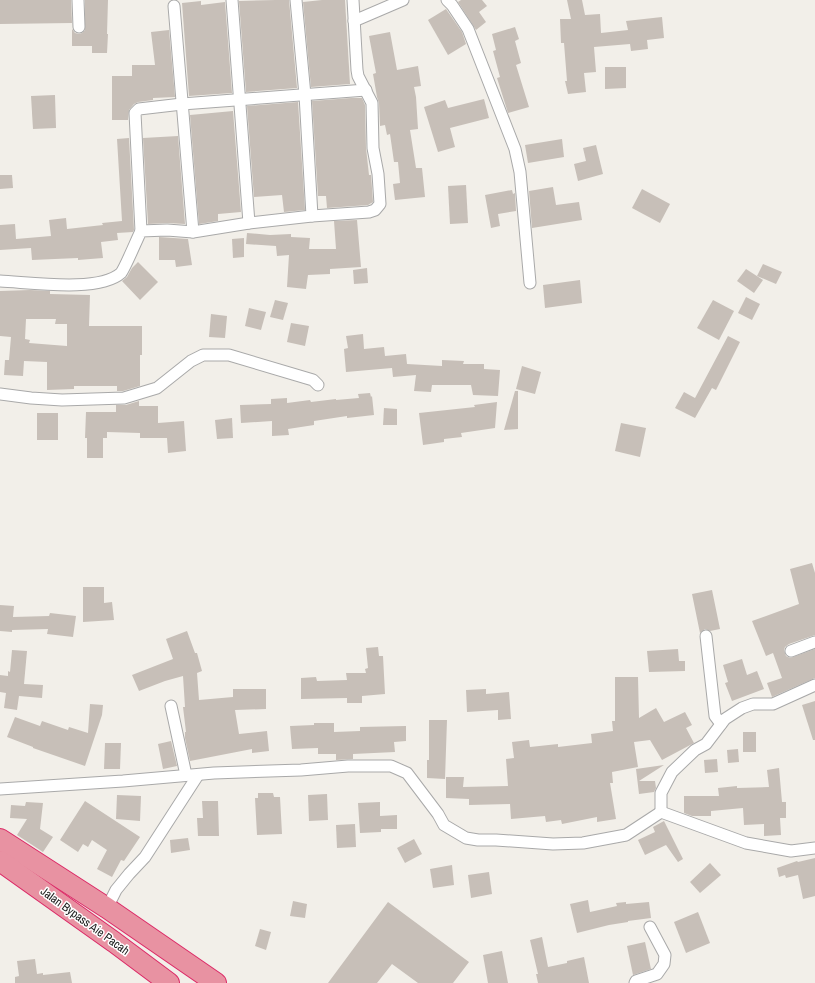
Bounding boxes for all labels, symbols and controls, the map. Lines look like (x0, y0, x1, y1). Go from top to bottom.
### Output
street label: Jalan Bypass Aie Pacah (37, 883, 133, 959)

